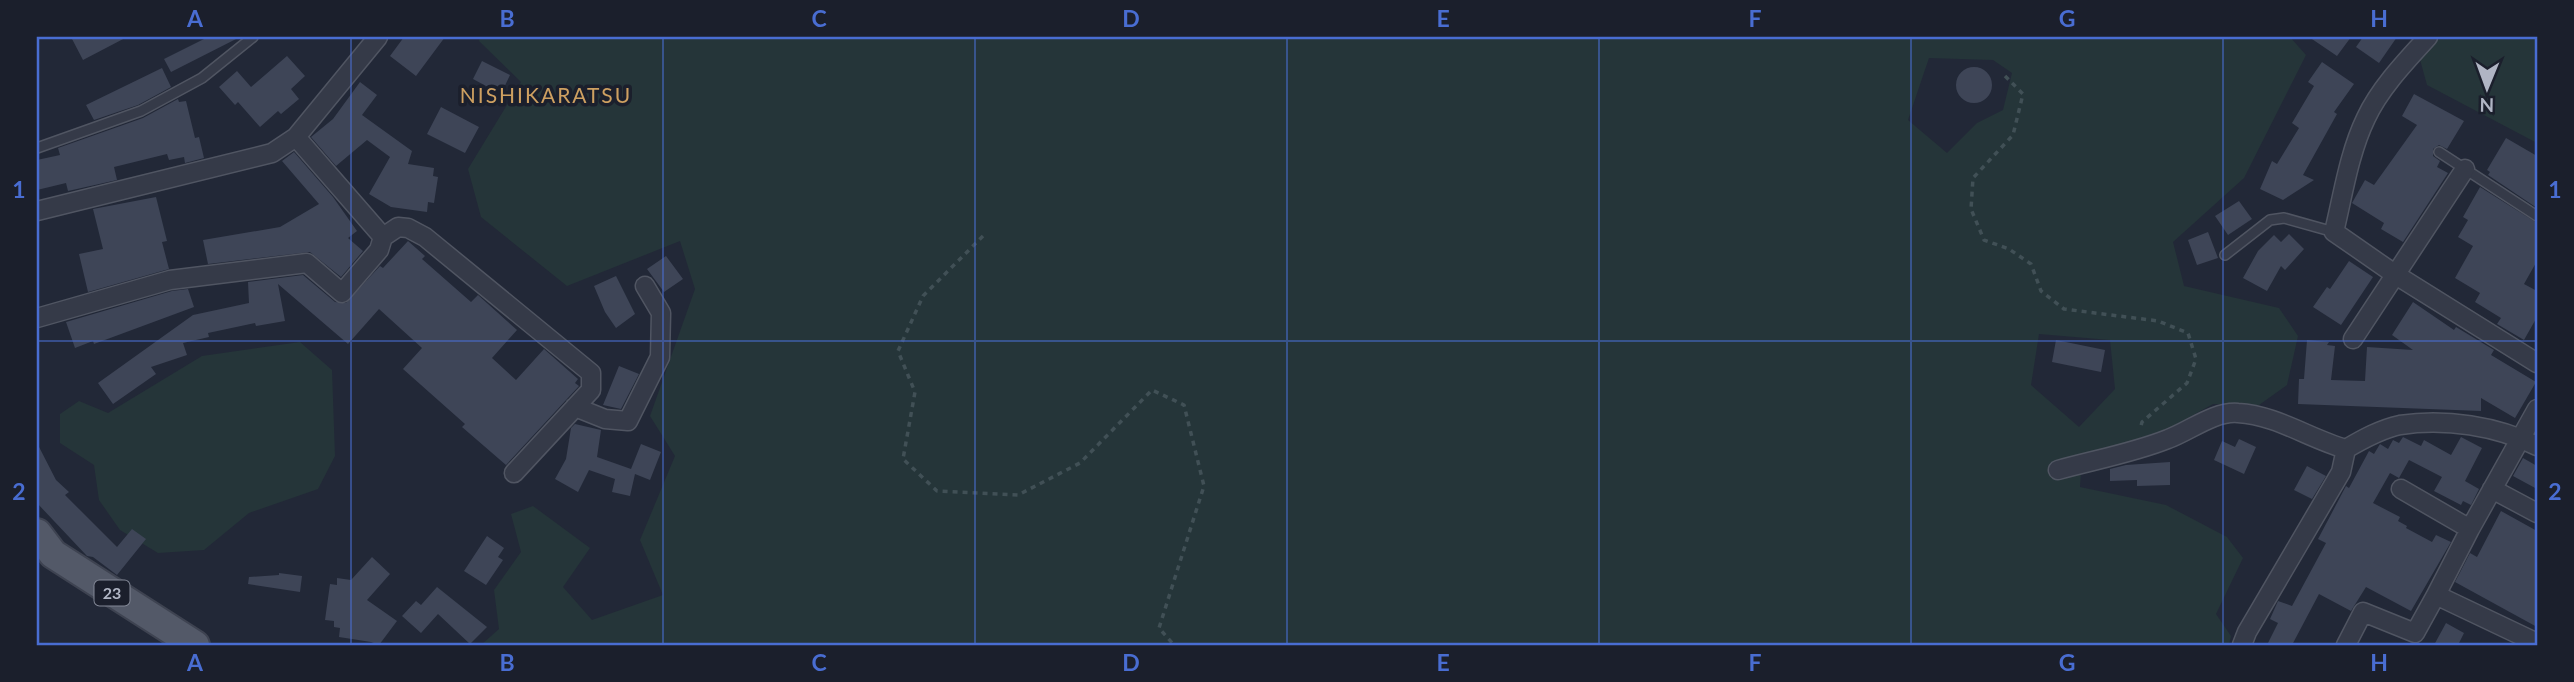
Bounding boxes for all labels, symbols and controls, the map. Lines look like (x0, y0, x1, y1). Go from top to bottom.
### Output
text: A (186, 4, 204, 32)
text: B (499, 4, 515, 32)
text: C (811, 4, 827, 32)
text: D (1122, 4, 1140, 32)
text: E (1436, 4, 1450, 32)
text: F (1748, 4, 1762, 32)
text: G (2059, 4, 2075, 32)
text: H (2370, 4, 2388, 32)
north arrow (2452, 52, 2522, 122)
district label: NISHIKARATSU (460, 82, 632, 107)
text: N (2479, 94, 2494, 117)
text: 1 (12, 175, 26, 203)
text: 1 (2548, 175, 2562, 203)
text: 2 (12, 477, 26, 505)
text: 2 (2548, 477, 2562, 505)
road number: 23 (94, 580, 130, 606)
text: A (186, 648, 204, 676)
text: B (499, 648, 515, 676)
text: C (811, 648, 827, 676)
text: D (1122, 648, 1140, 676)
text: E (1436, 648, 1450, 676)
text: F (1748, 648, 1762, 676)
text: G (2059, 648, 2075, 676)
text: H (2370, 648, 2388, 676)

